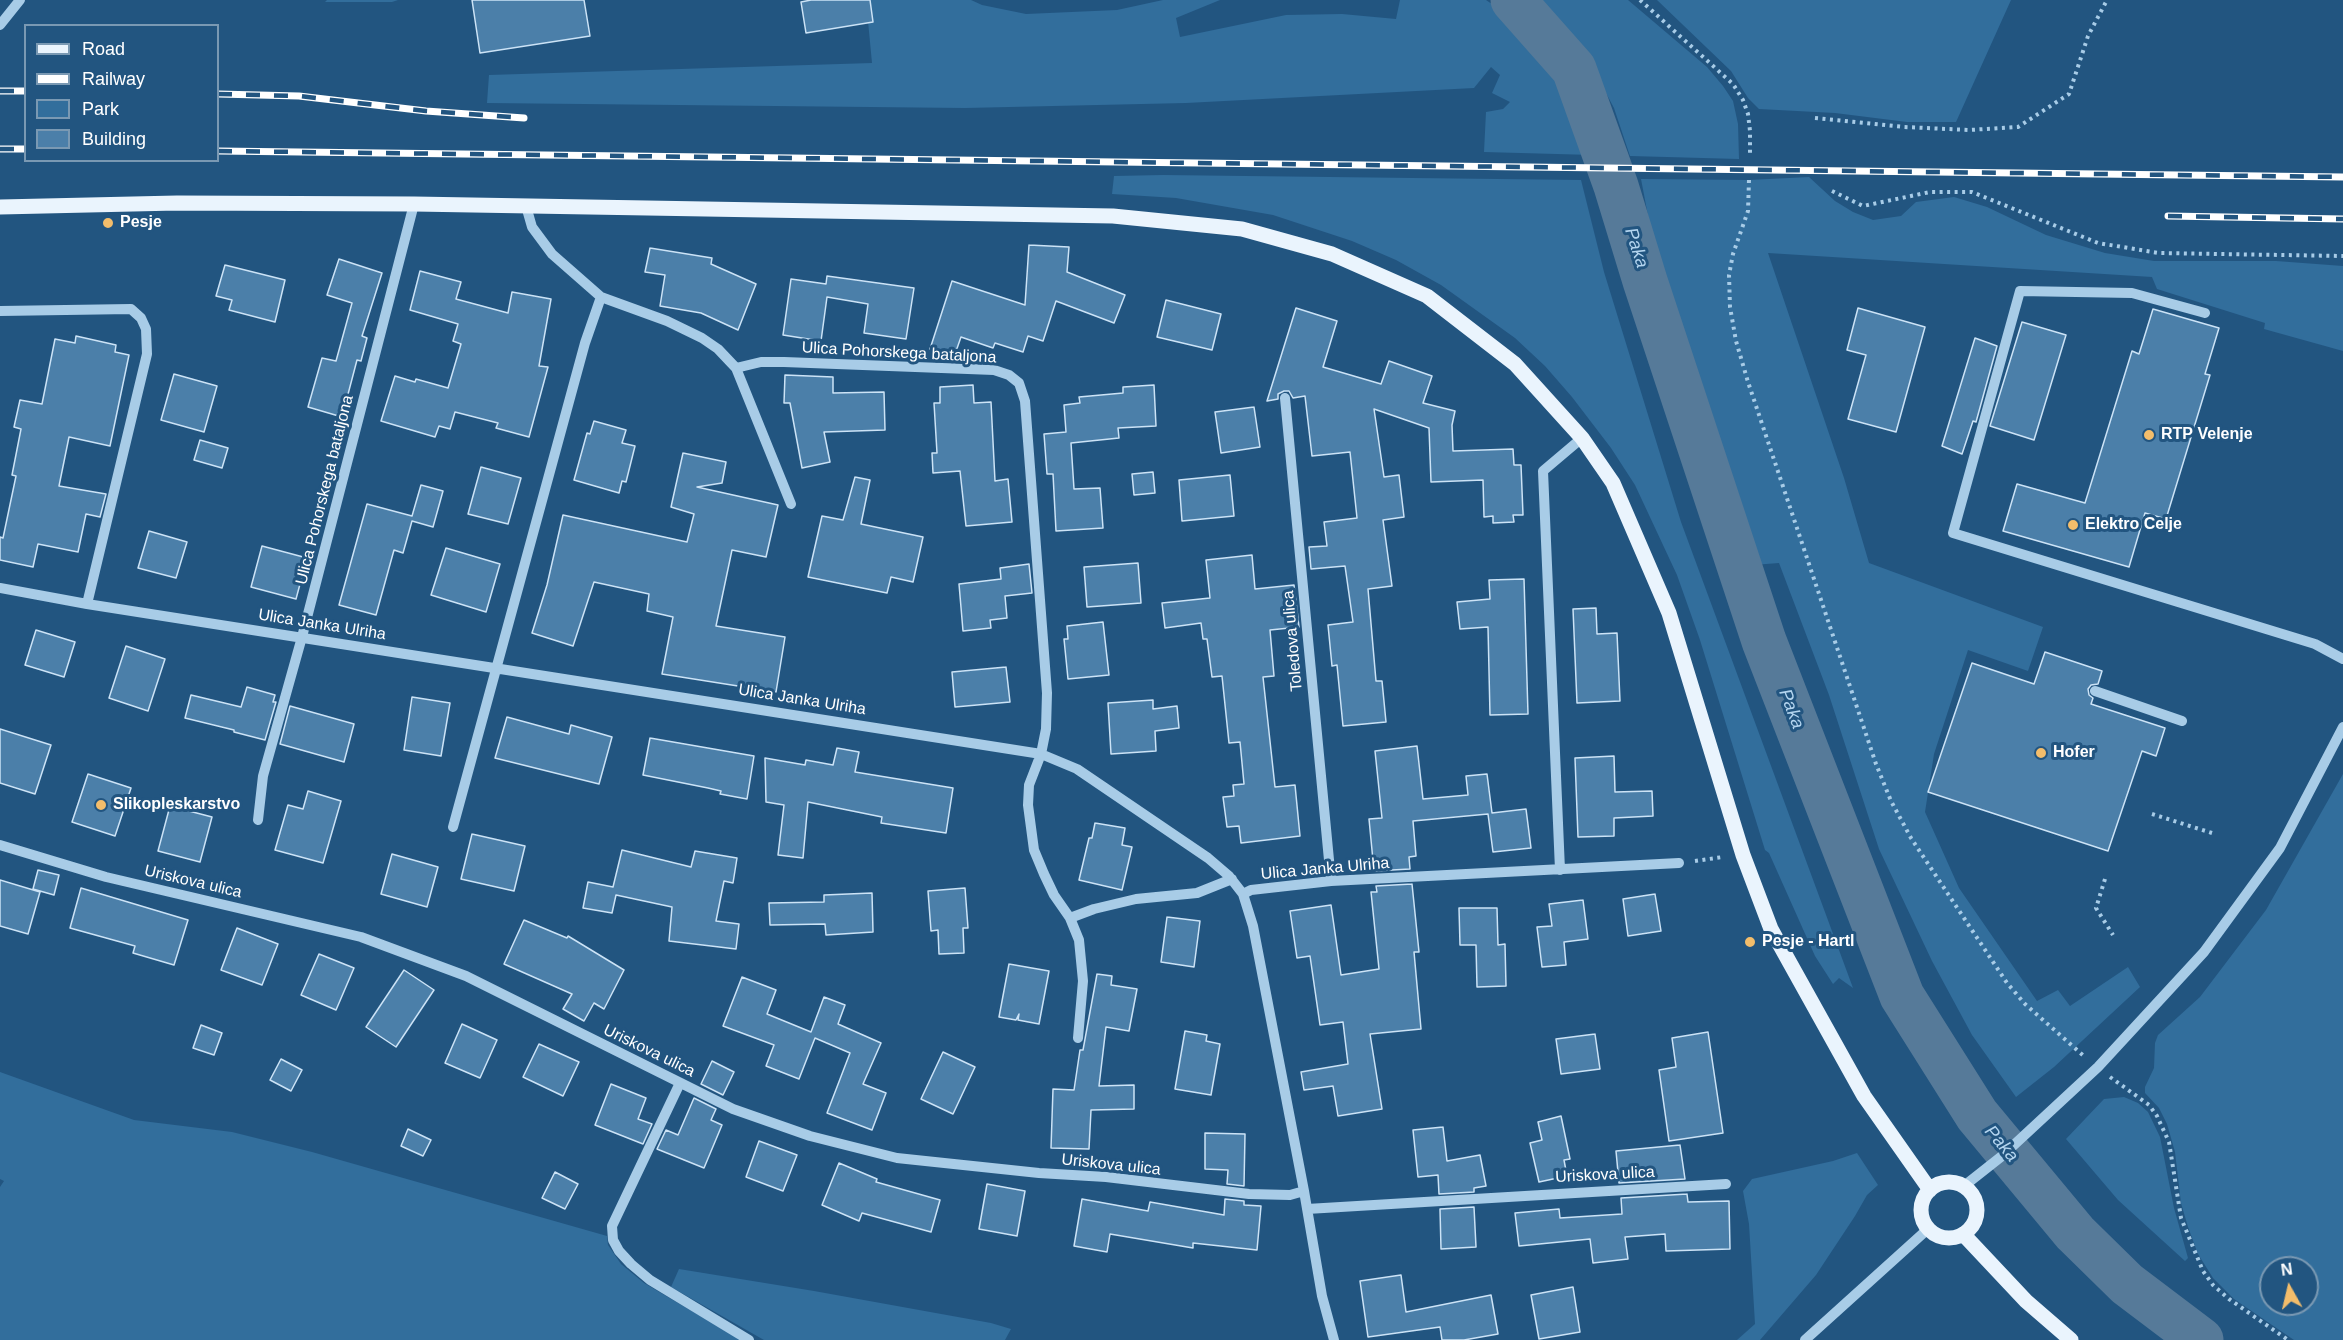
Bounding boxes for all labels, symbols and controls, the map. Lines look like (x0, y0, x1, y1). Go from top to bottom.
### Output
legend (24, 24, 219, 162)
text: Road (82, 39, 125, 59)
text: Railway (82, 69, 145, 89)
text: Park (82, 99, 119, 119)
text: Building (82, 129, 146, 149)
place label: Pesje (120, 213, 162, 233)
marker: Pesje (101, 216, 115, 230)
water label: Paka (1619, 225, 1653, 271)
street label: Ulica Pohorskega bataljona (801, 338, 997, 368)
street label: Ulica Pohorskega bataljona (292, 393, 358, 587)
place label: RTP Velenje (2161, 425, 2253, 445)
marker: RTP Velenje (2142, 428, 2156, 442)
place label: Elektro Celje (2085, 515, 2182, 535)
marker: Elektro Celje (2066, 518, 2080, 532)
street label: Toledova ulica (1279, 590, 1307, 692)
street label: Ulica Janka Ulriha (257, 605, 387, 645)
street label: Ulica Janka Ulriha (737, 680, 867, 720)
water label: Paka (1774, 686, 1808, 732)
place label: Hofer (2053, 743, 2095, 763)
marker: Hofer (2034, 746, 2048, 760)
place label: Slikopleskarstvo (113, 795, 240, 815)
marker: Slikopleskarstvo (94, 798, 108, 812)
street label: Ulica Janka Ulriha (1260, 854, 1390, 884)
street label: Uriskova ulica (142, 861, 244, 903)
place label: Pesje - Hartl (1762, 932, 1854, 952)
marker: Pesje - Hartl (1743, 935, 1757, 949)
street label: Uriskova ulica (600, 1021, 698, 1081)
water label: Paka (1980, 1121, 2022, 1167)
street label: Uriskova ulica (1060, 1150, 1162, 1180)
street label: Uriskova ulica (1555, 1163, 1655, 1187)
north arrow (2259, 1256, 2319, 1316)
text: N (2280, 1260, 2294, 1279)

